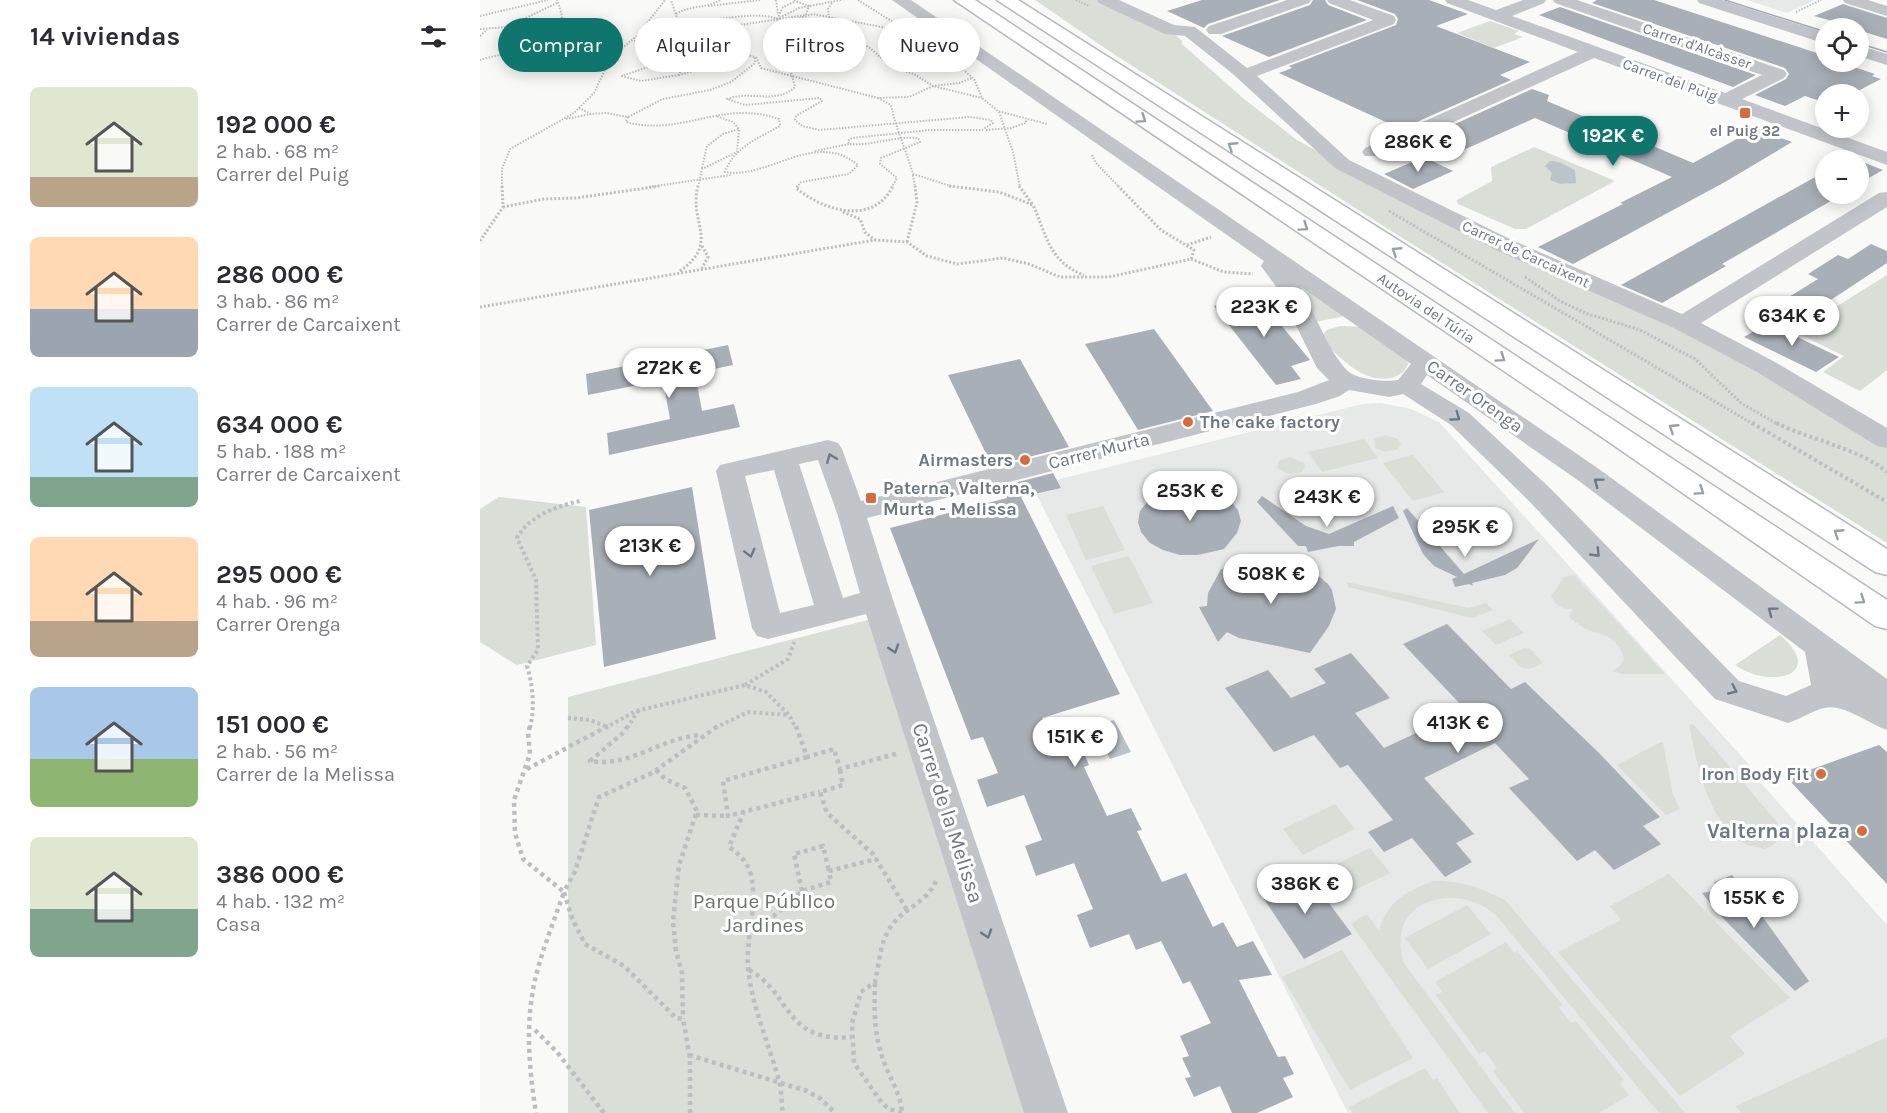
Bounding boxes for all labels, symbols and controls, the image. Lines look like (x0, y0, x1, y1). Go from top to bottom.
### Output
chip: Comprar (498, 18, 623, 72)
chip: Alquilar (635, 18, 751, 72)
chip: Filtros (763, 18, 866, 72)
chip: Nuevo (878, 18, 980, 72)
map controls (1815, 18, 1869, 204)
button: locate (1815, 18, 1869, 72)
street label: Carrer d'Alcàsser (1640, 19, 1754, 73)
icon: filters (417, 20, 450, 53)
text: 14 viviendas (30, 21, 180, 52)
street label: Carrer del Puig (1620, 54, 1720, 106)
button: + (1815, 84, 1869, 138)
marker: el Puig 32 (1738, 106, 1752, 120)
text: 192 000 € (216, 109, 336, 140)
icon: home (78, 111, 150, 183)
one-way arrow (1135, 111, 1146, 122)
pin: 192K € (1564, 116, 1662, 167)
pin: 286K € (1369, 122, 1467, 173)
place label: el Puig 32 (1710, 122, 1780, 140)
text: 192K € (1582, 124, 1644, 147)
text: 286K € (1384, 130, 1452, 153)
text: 2 hab. · 68 m² (216, 140, 339, 163)
one-way arrow (1228, 141, 1238, 153)
button: − (1815, 150, 1869, 204)
text: Carrer del Puig (216, 163, 349, 186)
street label: Carrer de Carcaixent (1459, 217, 1593, 292)
one-way arrow (1298, 219, 1308, 231)
one-way arrow (1392, 247, 1403, 258)
text: 286 000 € (216, 259, 343, 290)
icon: home (78, 261, 150, 333)
street label: Autovia del Túria (1374, 269, 1478, 347)
pin: 223K € (1215, 287, 1313, 338)
text: 3 hab. · 86 m² (216, 290, 339, 313)
text: 223K € (1230, 295, 1298, 318)
pin: 634K € (1743, 296, 1841, 347)
text: 634K € (1758, 304, 1826, 327)
text: Carrer de Carcaixent (216, 313, 401, 336)
pin: 272K € (620, 348, 718, 399)
one-way arrow (1495, 351, 1506, 362)
street label: Carrer Orenga (1423, 355, 1527, 437)
text: 272K € (637, 356, 701, 379)
text: 634 000 € (216, 409, 342, 440)
one-way arrow (1450, 410, 1461, 421)
icon: home (78, 411, 150, 483)
place label: The cake factory (1200, 411, 1340, 433)
marker: The cake factory (1181, 415, 1195, 429)
one-way arrow (1669, 423, 1679, 435)
street label: Carrer Murta (1046, 428, 1152, 474)
text: 5 hab. · 188 m² (216, 440, 346, 463)
place label: Airmasters (918, 449, 1013, 471)
marker: Airmasters (1018, 453, 1032, 467)
one-way arrow (826, 454, 838, 465)
text: Carrer de Carcaixent (216, 463, 401, 486)
pin: 253K € (1141, 471, 1239, 522)
place label: Paterna, Valterna, Murta - Melissa (883, 477, 1035, 520)
pin: 243K € (1278, 477, 1376, 528)
one-way arrow (1594, 478, 1605, 489)
text: 253K € (1157, 479, 1224, 502)
one-way arrow (1693, 484, 1704, 495)
text: 243K € (1293, 485, 1361, 508)
marker: Paterna, Valterna, Murta - Melissa (864, 491, 878, 505)
pin: 295K € (1416, 507, 1514, 558)
text: 295K € (1432, 515, 1498, 538)
pin: 213K € (601, 526, 699, 577)
one-way arrow (1834, 528, 1844, 540)
text: 213K € (619, 534, 681, 557)
one-way arrow (1589, 547, 1600, 557)
one-way arrow (742, 548, 755, 558)
pin: 508K € (1222, 554, 1320, 605)
text: 295 000 € (216, 559, 342, 590)
icon: home (78, 561, 150, 633)
text: 508K € (1237, 562, 1305, 585)
text: 4 hab. · 96 m² (216, 590, 338, 613)
one-way arrow (1855, 593, 1866, 604)
one-way arrow (1767, 607, 1778, 618)
text: Carrer Orenga (216, 613, 341, 636)
one-way arrow (886, 643, 899, 654)
one-way arrow (1727, 683, 1738, 695)
pin: 413K € (1409, 703, 1507, 754)
text: 151 000 € (216, 709, 329, 740)
icon: home (78, 711, 150, 783)
text: 413K € (1427, 711, 1489, 734)
pin: 151K € (1026, 717, 1124, 768)
street label: Carrer de la Melissa (908, 720, 988, 906)
text: 151K € (1047, 725, 1103, 748)
text: 2 hab. · 56 m² (216, 740, 338, 763)
text: Carrer de la Melissa (216, 763, 395, 786)
place label: Iron Body Fit (1701, 763, 1809, 785)
marker: Iron Body Fit (1814, 767, 1828, 781)
place label: Valterna plaza (1707, 819, 1850, 843)
marker: Valterna plaza (1855, 824, 1869, 838)
text: 386 000 € (216, 859, 344, 890)
icon: home (78, 861, 150, 933)
pin: 386K € (1256, 864, 1354, 915)
text: 386K € (1271, 872, 1339, 895)
pin: 155K € (1705, 878, 1803, 929)
text: 155K € (1723, 886, 1785, 909)
park label: Parque PúblIco Jardines (693, 889, 835, 937)
text: 4 hab. · 132 m² (216, 890, 345, 913)
text: Casa (216, 913, 261, 936)
one-way arrow (980, 928, 993, 939)

